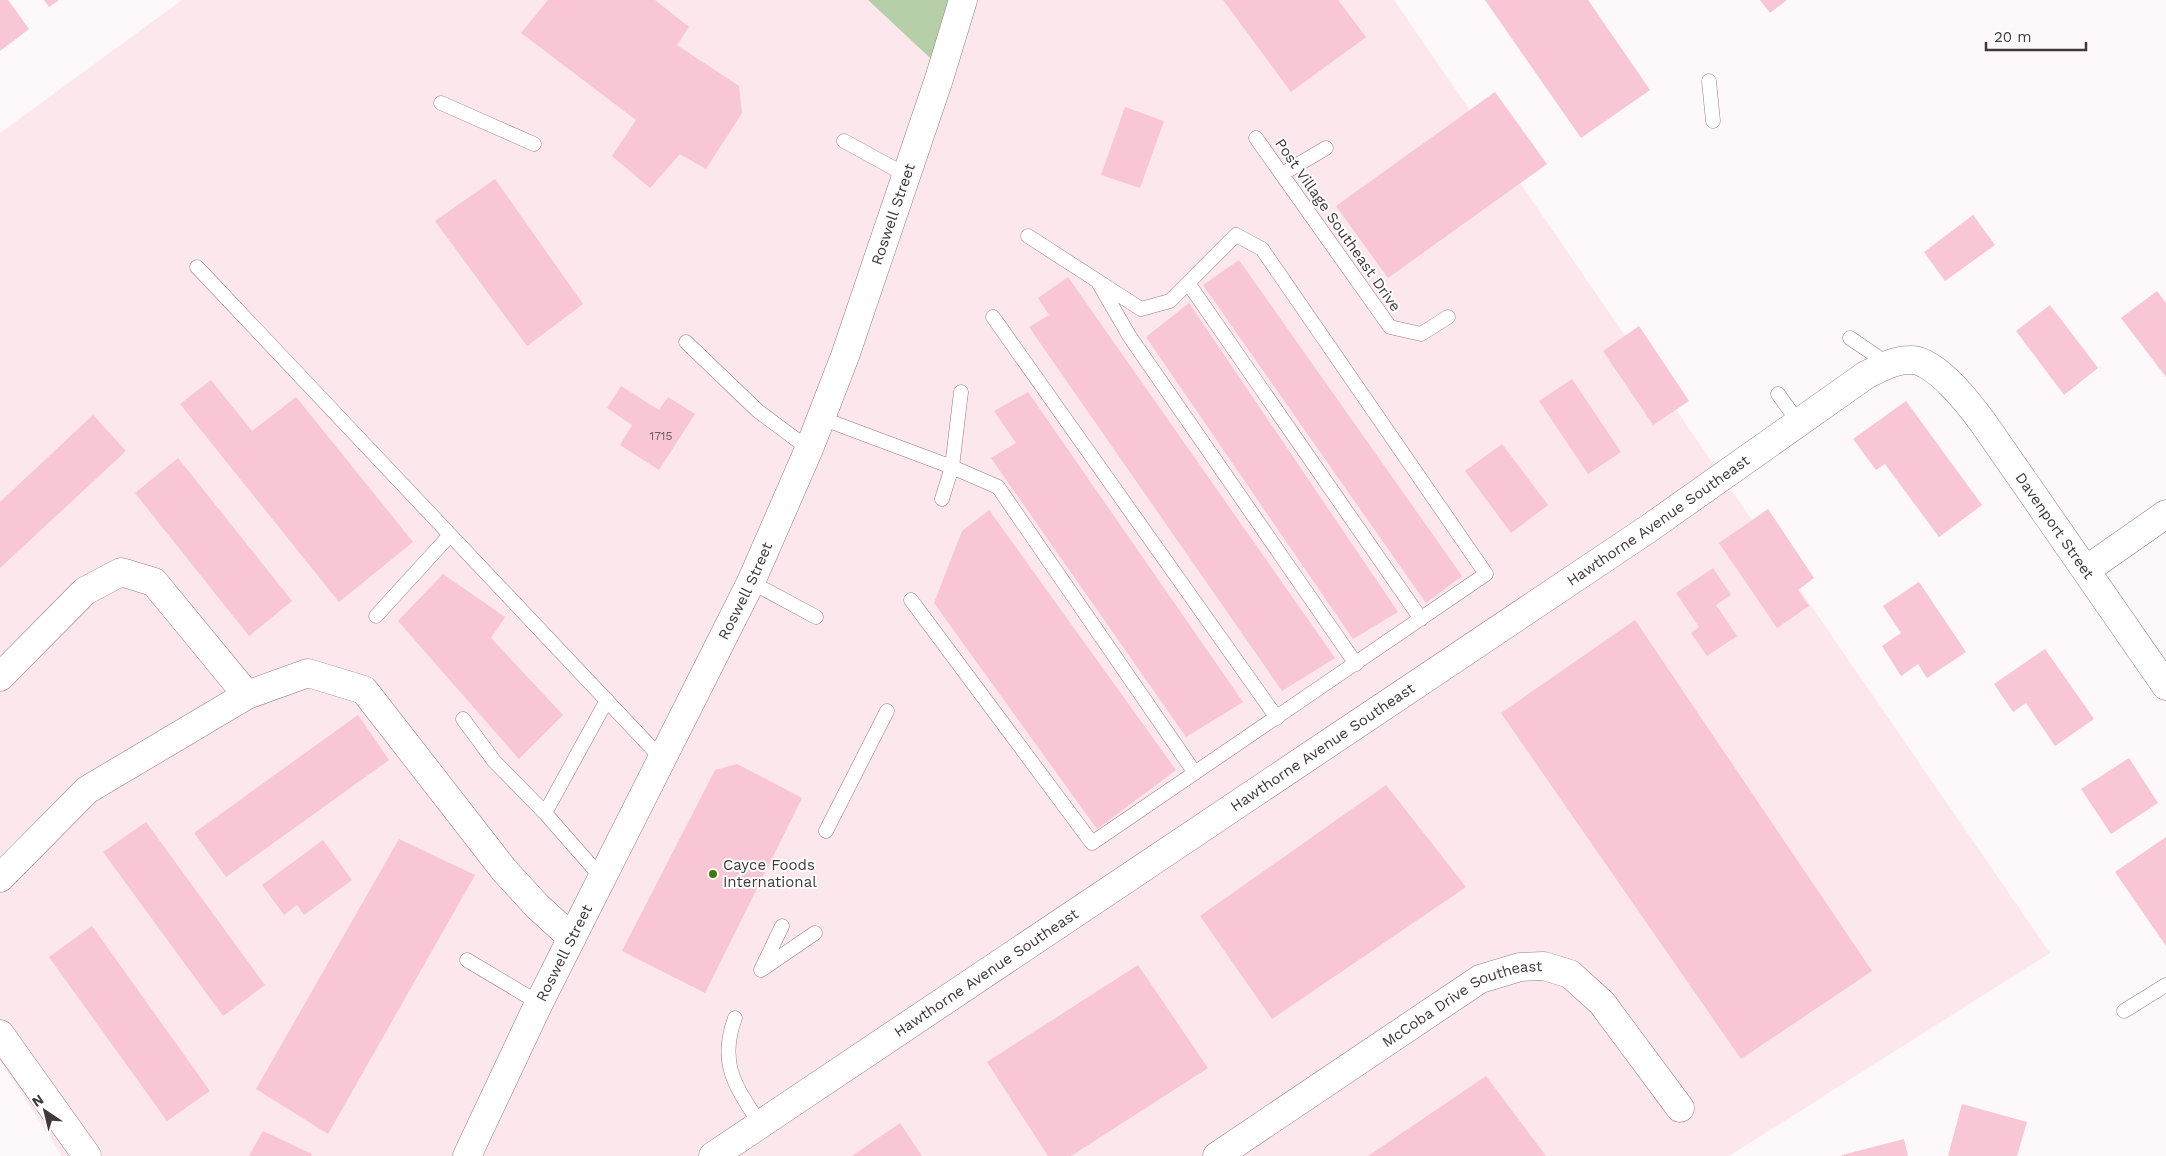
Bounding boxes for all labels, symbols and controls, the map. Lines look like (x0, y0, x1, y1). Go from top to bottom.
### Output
scale bar (1986, 20, 2086, 52)
text: 20 m (1994, 28, 2032, 46)
street label: Post Village Southeast Drive (1271, 135, 1405, 315)
street label: Roswell Street (868, 160, 919, 267)
house number: 1715 (649, 429, 673, 443)
street label: Hawthorne Avenue Southeast (1563, 451, 1754, 590)
street label: Davenport Street (2011, 469, 2098, 583)
street label: Roswell Street (714, 539, 777, 643)
street label: Hawthorne Avenue Southeast (1227, 679, 1419, 815)
place label: Cayce Foods International (723, 856, 817, 891)
marker: Cayce Foods International (707, 868, 719, 880)
street label: Roswell Street (532, 901, 596, 1005)
street label: Hawthorne Avenue Southeast (891, 904, 1082, 1041)
street label: McCoba Drive Southeast (1379, 957, 1543, 1051)
north arrow (20, 1086, 70, 1136)
text: N (29, 1091, 46, 1110)

